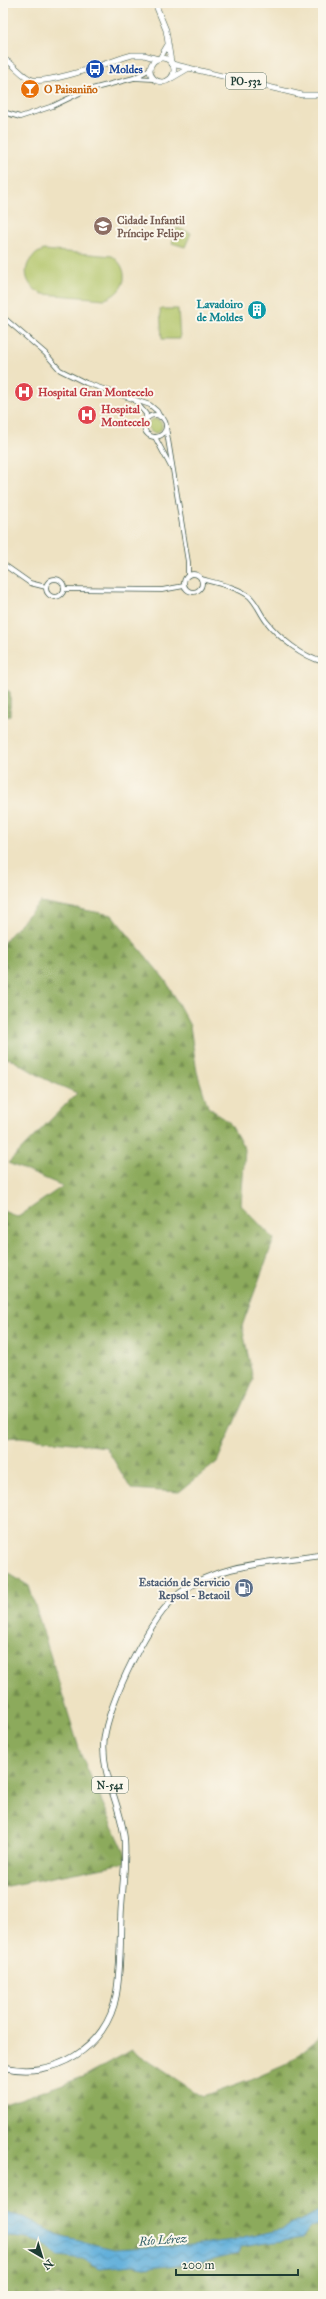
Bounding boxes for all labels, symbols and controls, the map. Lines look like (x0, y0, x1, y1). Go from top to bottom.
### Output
bus stop icon: Moldes (84, 58, 106, 80)
place label: Moldes (109, 63, 143, 76)
road number: PO-532 (226, 73, 266, 89)
bar icon: O Paisaniño (19, 78, 41, 100)
place label: O Paisaniño (44, 83, 98, 96)
place label: Cidade Infantil Príncipe Felipe (117, 214, 186, 241)
school or university icon: Cidade Infantil Príncipe Felipe (92, 215, 114, 237)
place label: Lavadoiro de Moldes (197, 298, 243, 324)
building icon: Lavadoiro de Moldes (246, 299, 268, 321)
hospital icon: Hospital Gran Montecelo (13, 381, 35, 403)
place label: Hospital Gran Montecelo (38, 386, 154, 400)
place label: Hospital Montecelo (101, 403, 150, 429)
hospital icon: Hospital Montecelo (76, 404, 98, 426)
place label: Estación de Servicio Repsol - Betaoil (139, 1576, 231, 1603)
fuel station icon: Estación de Servicio Repsol - Betaoil (233, 1577, 255, 1599)
road number: N-541 (92, 1777, 128, 1793)
water label: Río Lérez (137, 2231, 188, 2249)
north arrow (22, 2237, 62, 2277)
scale bar (176, 2251, 298, 2277)
text: N (40, 2256, 56, 2273)
text: 200 m (182, 2258, 215, 2272)

